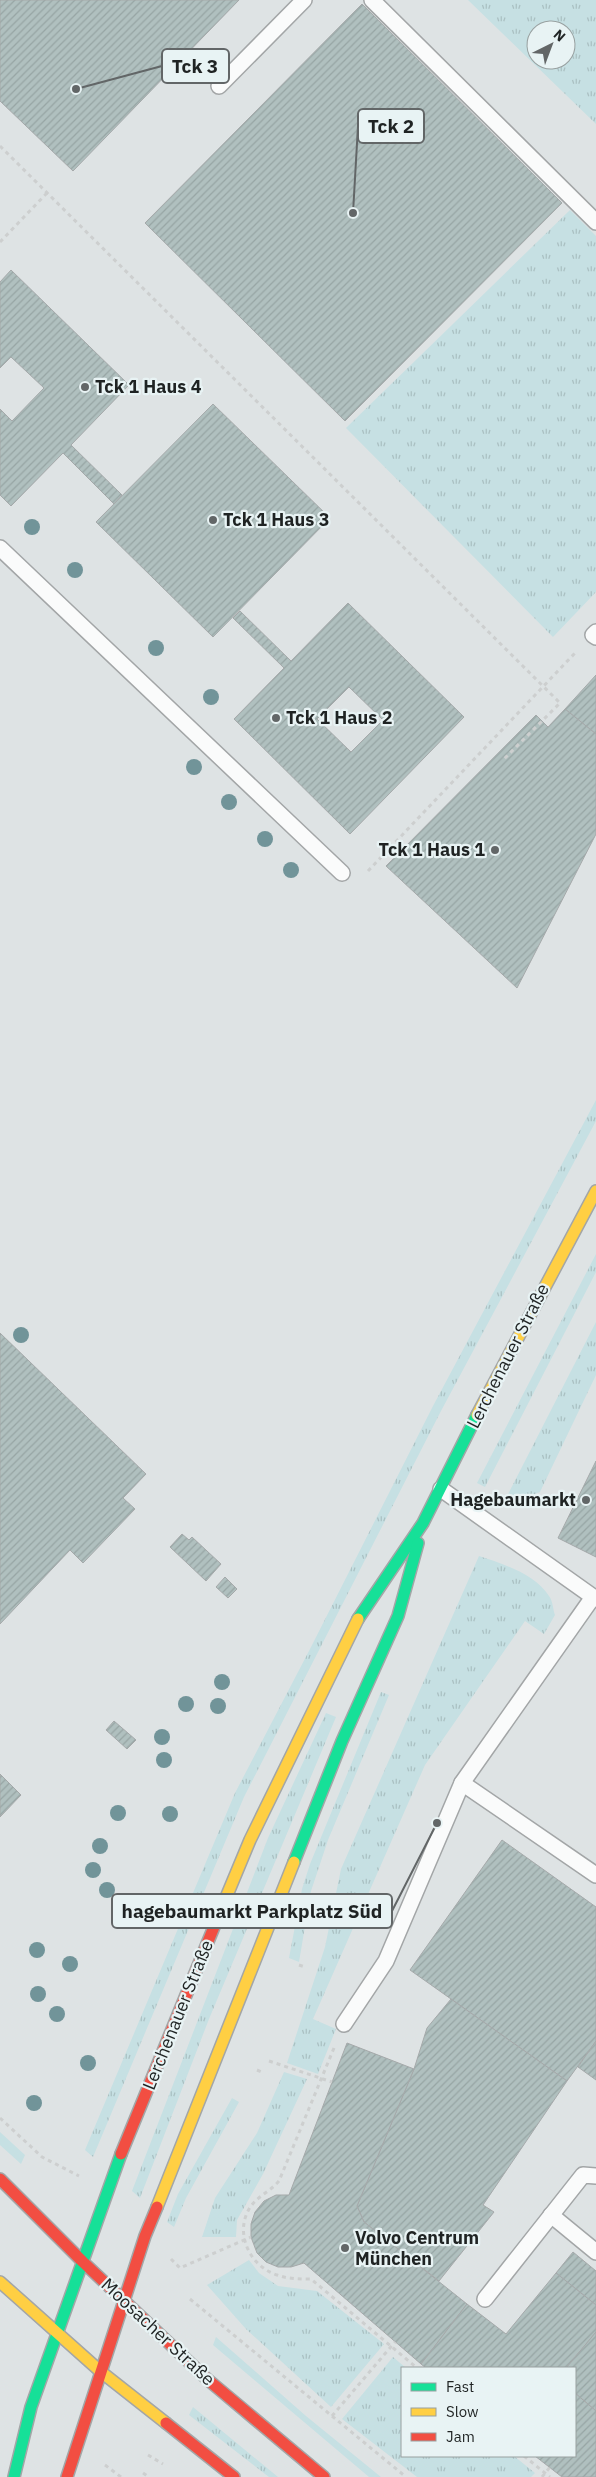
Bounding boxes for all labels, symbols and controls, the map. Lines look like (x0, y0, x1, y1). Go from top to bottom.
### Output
north arrow (526, 20, 576, 70)
text: N (550, 25, 569, 45)
callout: Tck 3 (162, 49, 229, 83)
text: Tck 3 (172, 54, 218, 78)
callout: Tck 2 (358, 109, 424, 143)
text: Tck 2 (368, 114, 414, 138)
place label: Tck 1 Haus 4 (95, 375, 202, 398)
marker: Tck 1 Haus 4 (79, 381, 91, 393)
place label: Tck 1 Haus 3 (223, 508, 329, 531)
marker: Tck 1 Haus 3 (207, 514, 219, 526)
place label: Tck 1 Haus 2 (286, 706, 392, 729)
marker: Tck 1 Haus 2 (270, 712, 282, 724)
place label: Tck 1 Haus 1 (379, 838, 485, 861)
marker: Tck 1 Haus 1 (489, 844, 501, 856)
street label: Lerchenauer Straße (461, 1279, 554, 1432)
place label: Hagebaumarkt (450, 1488, 576, 1511)
marker: Hagebaumarkt (580, 1494, 592, 1506)
callout: hagebaumarkt Parkplatz Süd (112, 1894, 392, 1928)
text: hagebaumarkt Parkplatz Süd (122, 1899, 382, 1923)
street label: Lerchenauer Straße (137, 1936, 218, 2093)
place label: Volvo Centrum München (355, 2226, 479, 2270)
marker: Volvo Centrum München (339, 2242, 351, 2254)
street label: Moosacher Straße (97, 2273, 220, 2390)
legend (401, 2367, 576, 2457)
text: Fast (446, 2377, 474, 2396)
text: Slow (446, 2402, 479, 2421)
text: Jam (446, 2427, 475, 2446)

